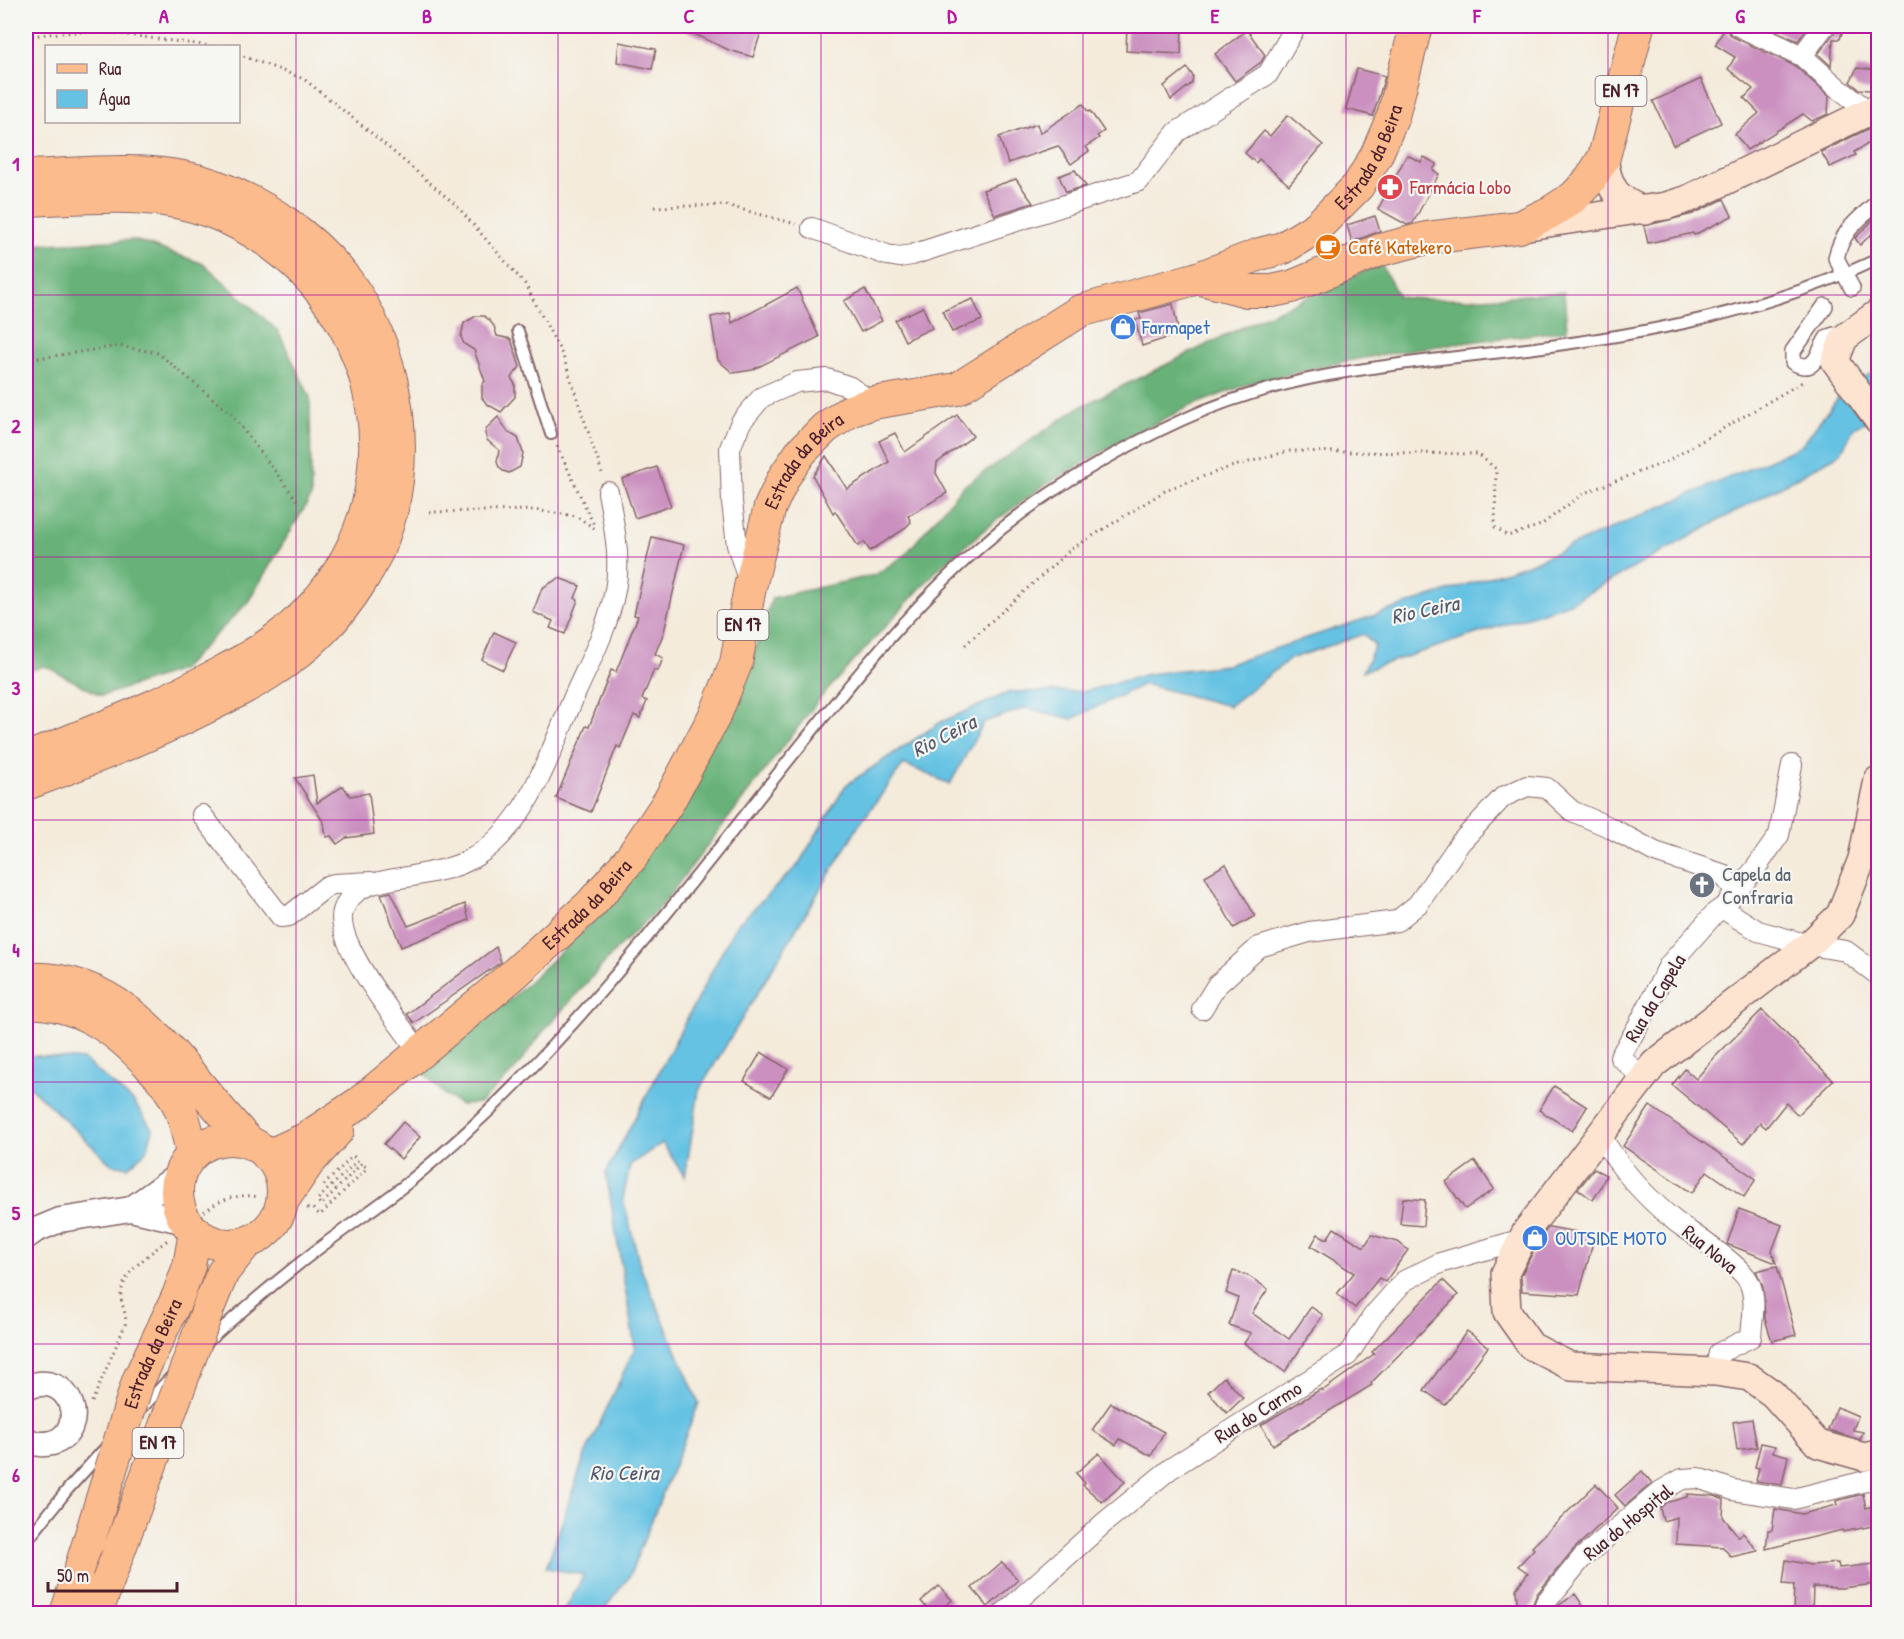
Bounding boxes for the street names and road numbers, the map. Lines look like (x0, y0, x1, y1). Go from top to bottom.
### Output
road number: EN 17 (1596, 76, 1646, 106)
street label: Estrada da Beira (1328, 102, 1408, 215)
street label: Estrada da Beira (757, 405, 848, 513)
road number: EN 17 (718, 610, 768, 640)
street label: Estrada da Beira (536, 853, 637, 955)
street label: Rua da Capela (1618, 949, 1692, 1047)
street label: Rua Nova (1677, 1218, 1744, 1279)
street label: Estrada da Beira (116, 1294, 188, 1412)
street label: Rua do Carmo (1209, 1374, 1307, 1449)
road number: EN 17 (132, 1428, 184, 1458)
street label: Rua do Hospital (1577, 1477, 1679, 1566)

